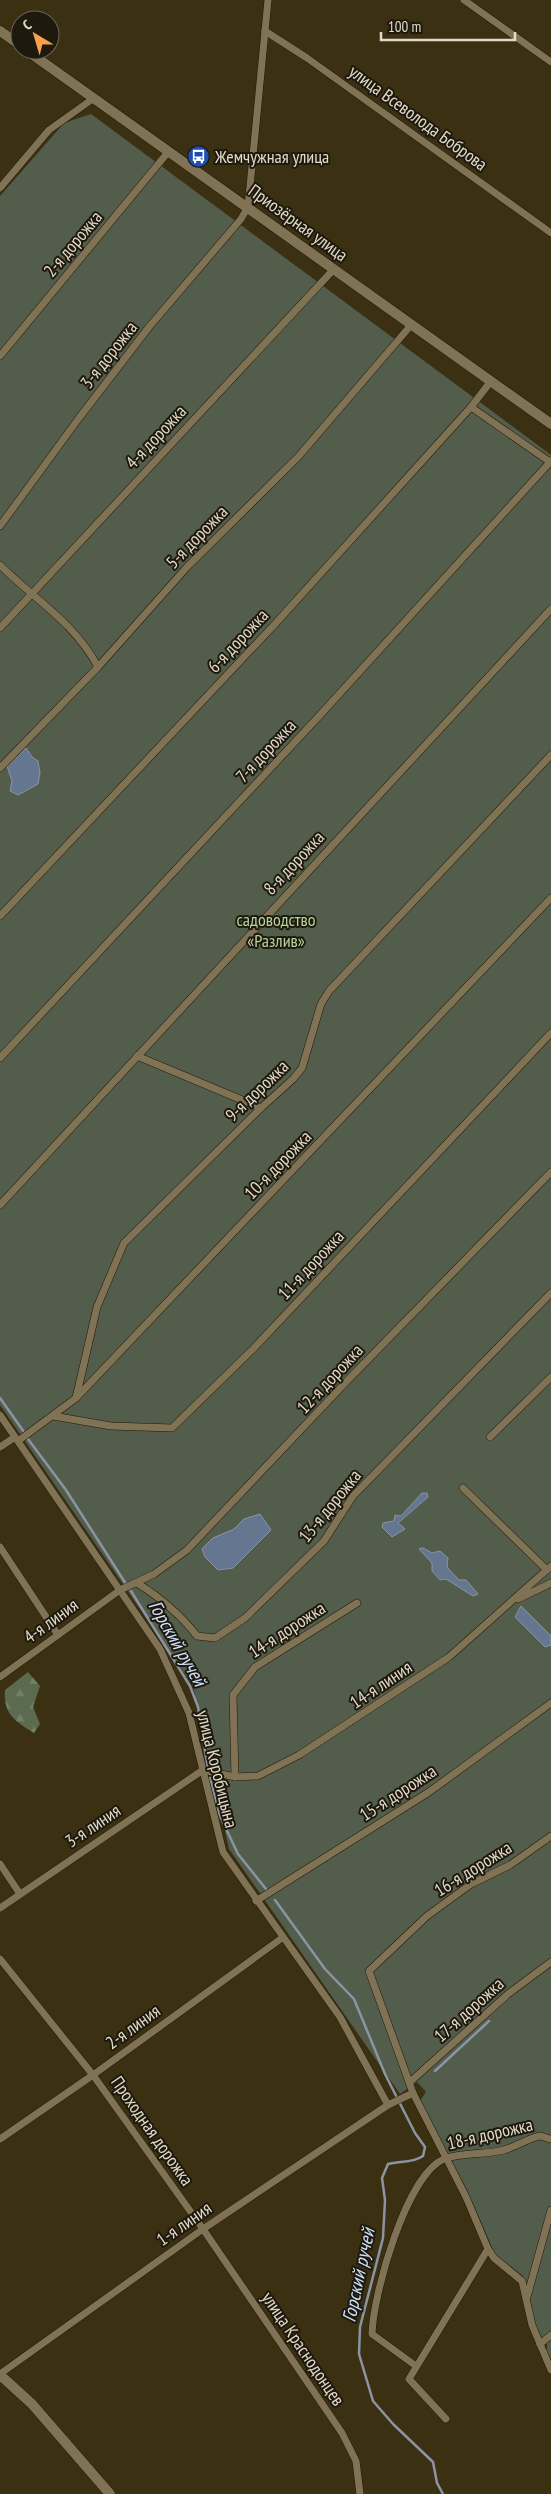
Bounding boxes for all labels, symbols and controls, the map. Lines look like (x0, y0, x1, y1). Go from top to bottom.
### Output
north arrow (10, 10, 60, 60)
scale bar (381, 10, 515, 42)
text: С (19, 15, 36, 34)
text: 100 m (388, 17, 421, 36)
street label: улица Всеволода Боброва (345, 60, 492, 176)
bus stop icon: Жемчужная улица (187, 145, 211, 169)
place label: Жемчужная улица (214, 145, 329, 168)
street label: Приозёрная улица (244, 179, 352, 266)
street label: 2-я дорожка (38, 206, 107, 281)
street label: 3-я дорожка (75, 316, 142, 393)
street label: 4-я дорожка (120, 400, 191, 473)
street label: 5-я дорожка (161, 500, 232, 573)
street label: 6-я дорожка (202, 604, 273, 677)
street label: 7-я дорожка (231, 714, 301, 787)
street label: 8-я дорожка (258, 826, 329, 899)
park label: садоводство «Разлив» (236, 908, 316, 952)
street label: 9-я дорожка (220, 1055, 293, 1126)
street label: 10-я дорожка (239, 1125, 316, 1204)
street label: 11-я дорожка (272, 1225, 349, 1304)
street label: 12-я дорожка (291, 1339, 368, 1418)
street label: 13-я дорожка (293, 1465, 366, 1547)
street label: 4-я линия (19, 1593, 83, 1648)
water label: Горский ручей (144, 1596, 213, 1692)
street label: 14-я дорожка (244, 1596, 330, 1663)
street label: 14-я линия (345, 1655, 416, 1714)
street label: улица Коробицына (192, 1708, 243, 1830)
street label: 15-я дорожка (355, 1759, 441, 1826)
street label: 3-я линия (61, 1799, 125, 1852)
street label: 16-я дорожка (430, 1836, 516, 1901)
street label: 17-я дорожка (429, 1972, 508, 2047)
street label: 2-я линия (101, 1999, 165, 2054)
street label: Проходная дорожка (106, 2072, 199, 2190)
street label: 18-я дорожка (445, 2112, 535, 2155)
street label: 1-я линия (152, 2196, 216, 2251)
water label: Горский ручей (336, 2224, 380, 2324)
street label: улица Краснодонцев (257, 2287, 350, 2410)

